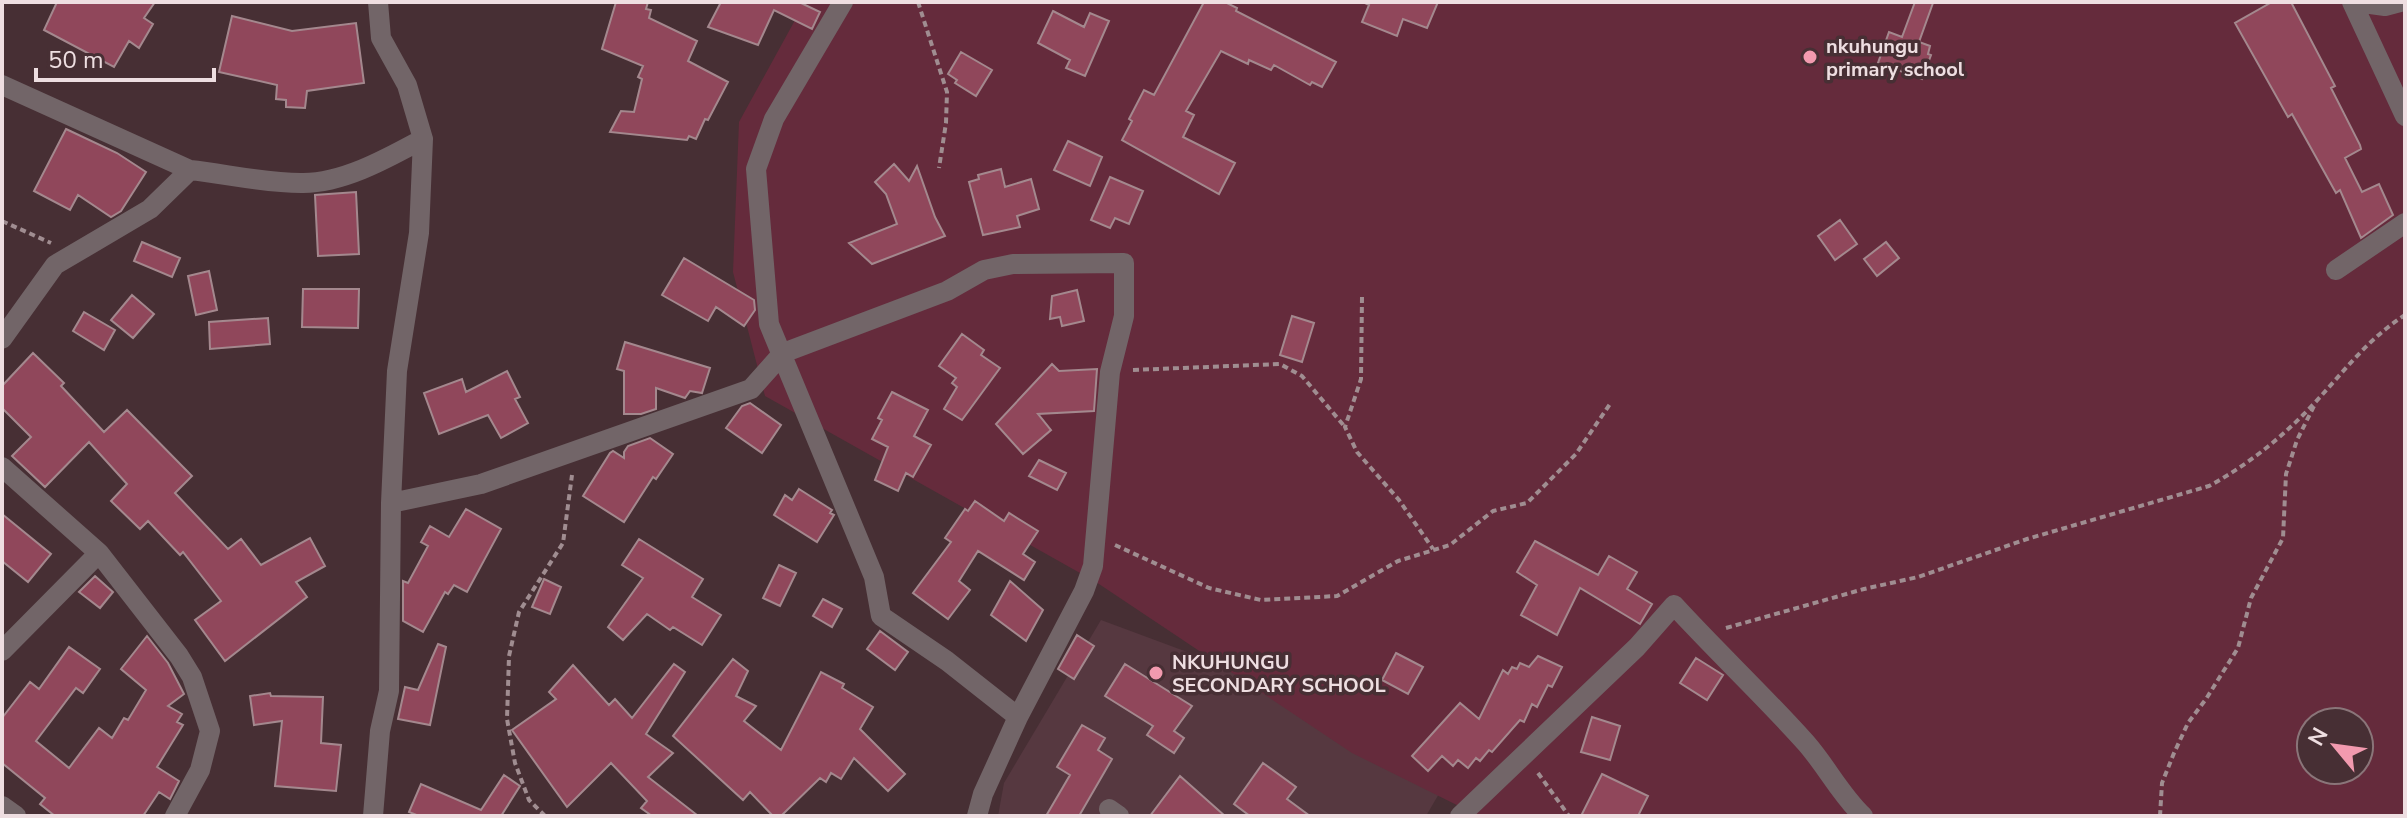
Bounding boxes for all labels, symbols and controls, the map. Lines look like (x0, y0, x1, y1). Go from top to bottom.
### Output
scale bar (36, 32, 214, 82)
place label: nkuhungu primary school (1826, 33, 1965, 83)
text: 50 m (48, 44, 104, 76)
marker: nkuhungu primary school (1801, 48, 1819, 66)
place label: NKUHUNGU SECONDARY SCHOOL (1172, 649, 1386, 699)
marker: NKUHUNGU SECONDARY SCHOOL (1147, 664, 1165, 682)
north arrow (2295, 706, 2375, 786)
text: N (2301, 722, 2335, 751)

